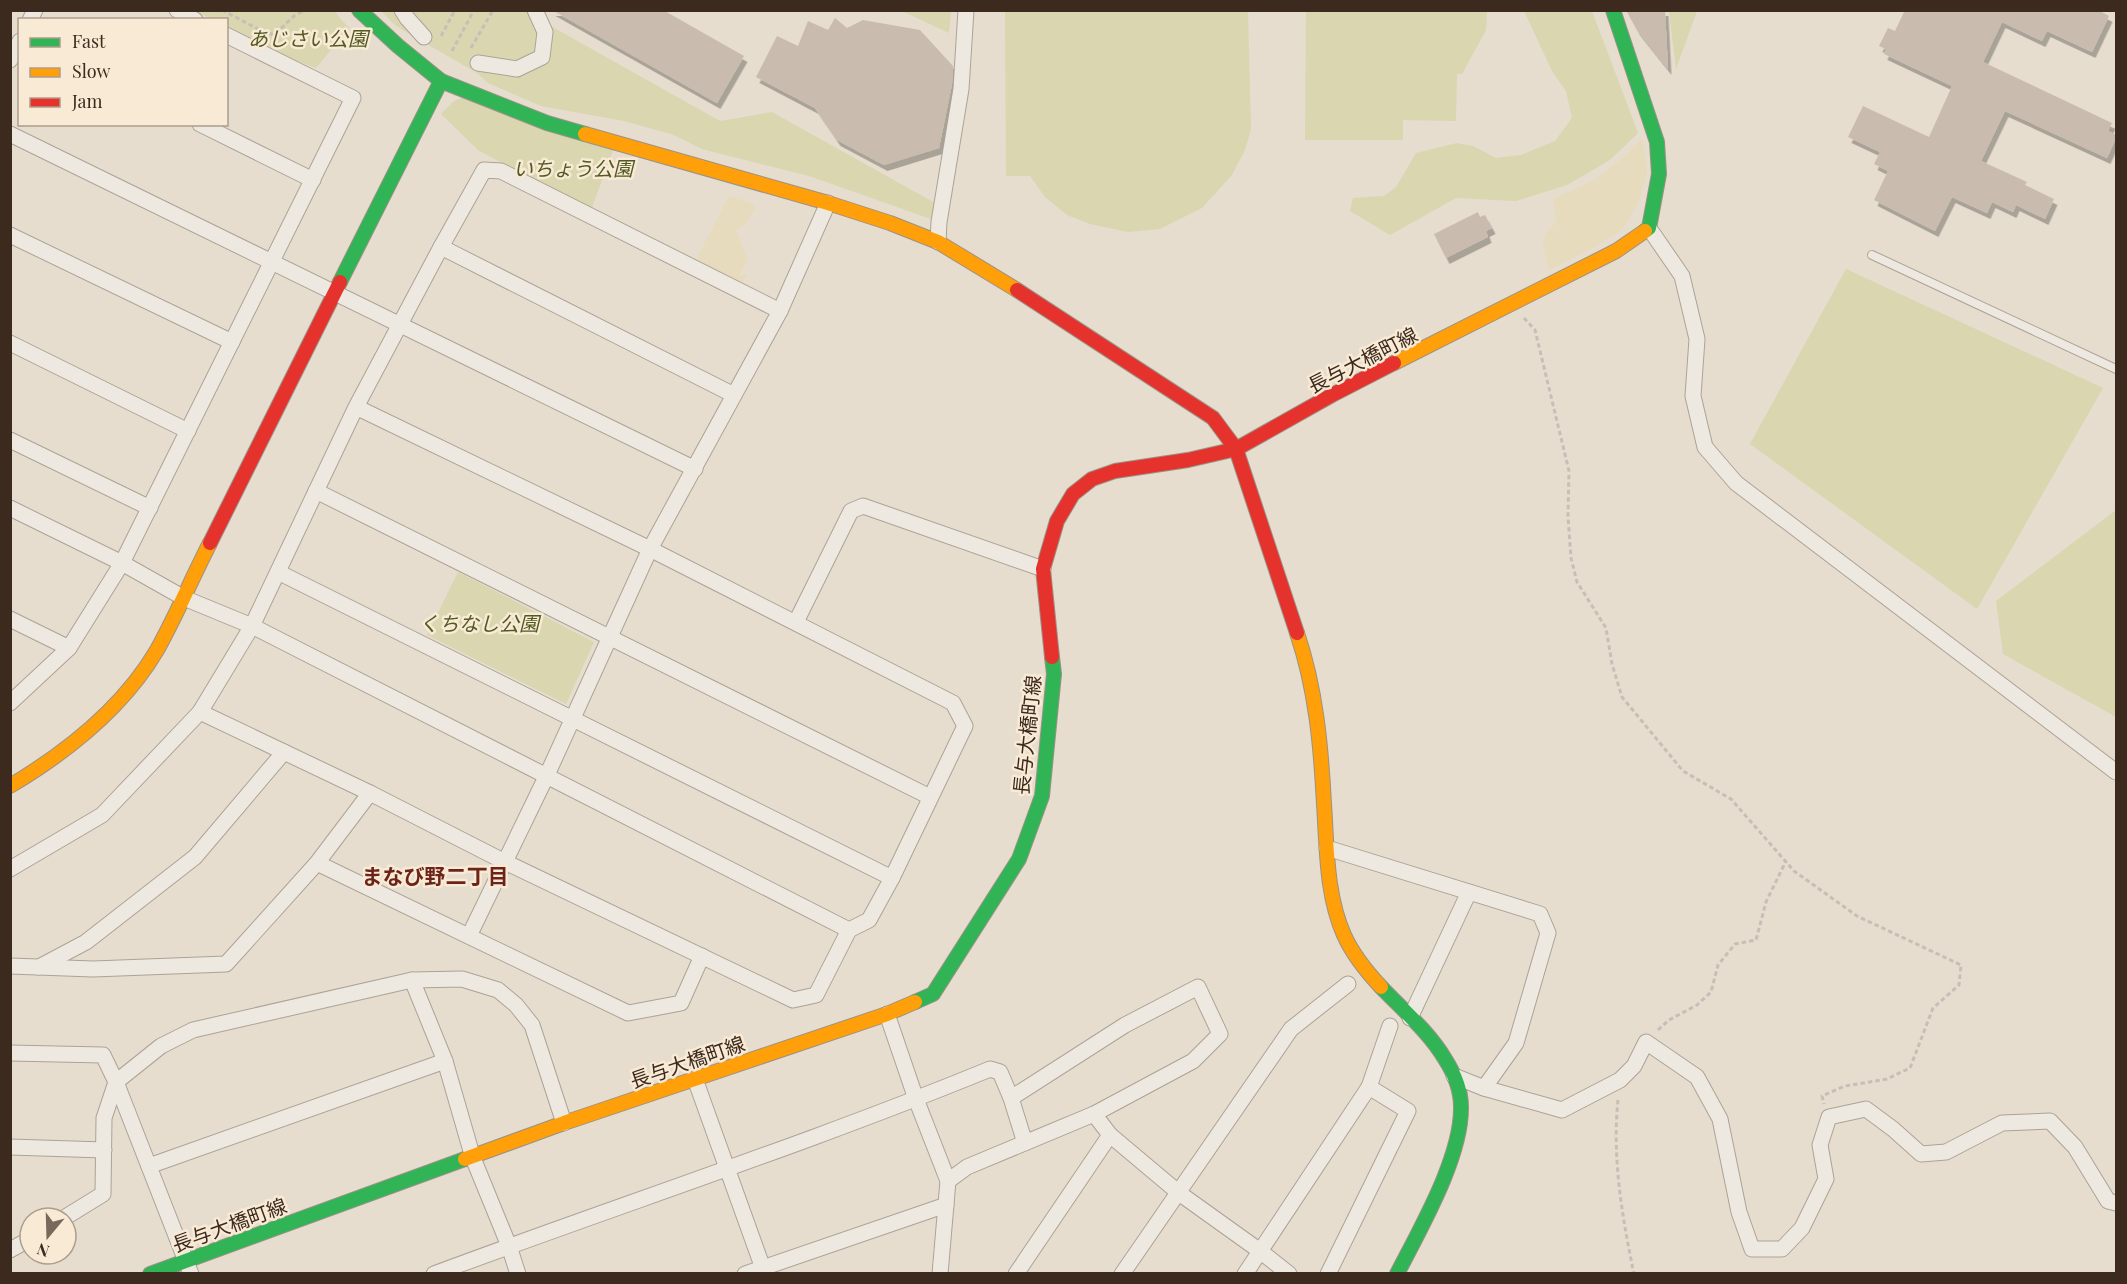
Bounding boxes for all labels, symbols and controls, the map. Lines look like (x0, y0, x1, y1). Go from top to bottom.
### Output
legend (18, 18, 228, 126)
park label: あじさい公園 (248, 24, 371, 51)
text: Fast (72, 29, 106, 53)
text: Slow (72, 59, 110, 83)
text: Jam (71, 89, 102, 113)
park label: いちょう公園 (513, 154, 636, 181)
street label: 長与大橋町線 (1302, 320, 1422, 398)
park label: くちなし公園 (419, 609, 542, 636)
street label: 長与大橋町線 (1006, 674, 1046, 796)
district label: まなび野二丁目 (362, 861, 509, 889)
street label: 長与大橋町線 (626, 1029, 748, 1093)
street label: 長与大橋町線 (168, 1191, 290, 1257)
north arrow (18, 1206, 78, 1266)
text: N (34, 1239, 52, 1262)

